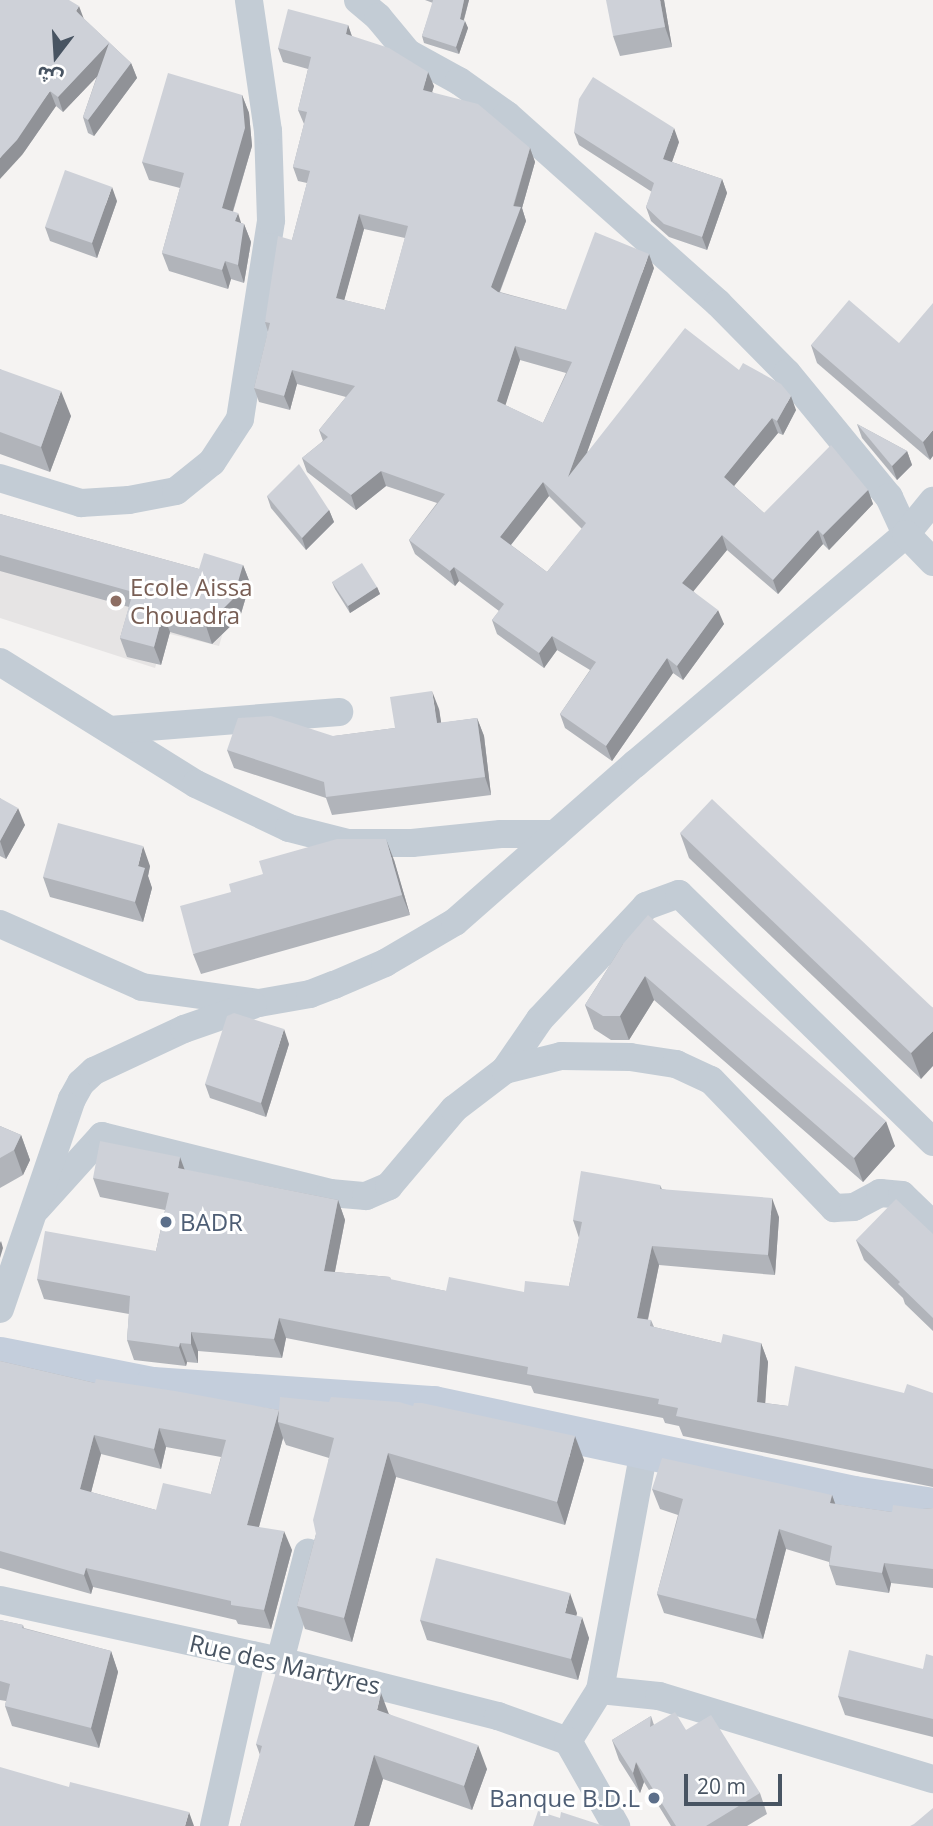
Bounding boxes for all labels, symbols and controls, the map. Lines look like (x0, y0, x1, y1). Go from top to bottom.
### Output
north arrow (21, 21, 91, 91)
text: ش (34, 60, 66, 92)
place label: Ecole Aissa Chouadra (130, 573, 252, 629)
marker: Ecole Aissa Chouadra (108, 593, 124, 609)
place label: BADR (180, 1208, 243, 1236)
marker: BADR (158, 1214, 174, 1230)
street label: Rue des Martyres (187, 1628, 383, 1700)
scale bar (688, 1759, 786, 1803)
text: 20 m (697, 1772, 746, 1800)
place label: Banque B.D.L (489, 1784, 640, 1812)
marker: Banque B.D.L (646, 1790, 662, 1806)

